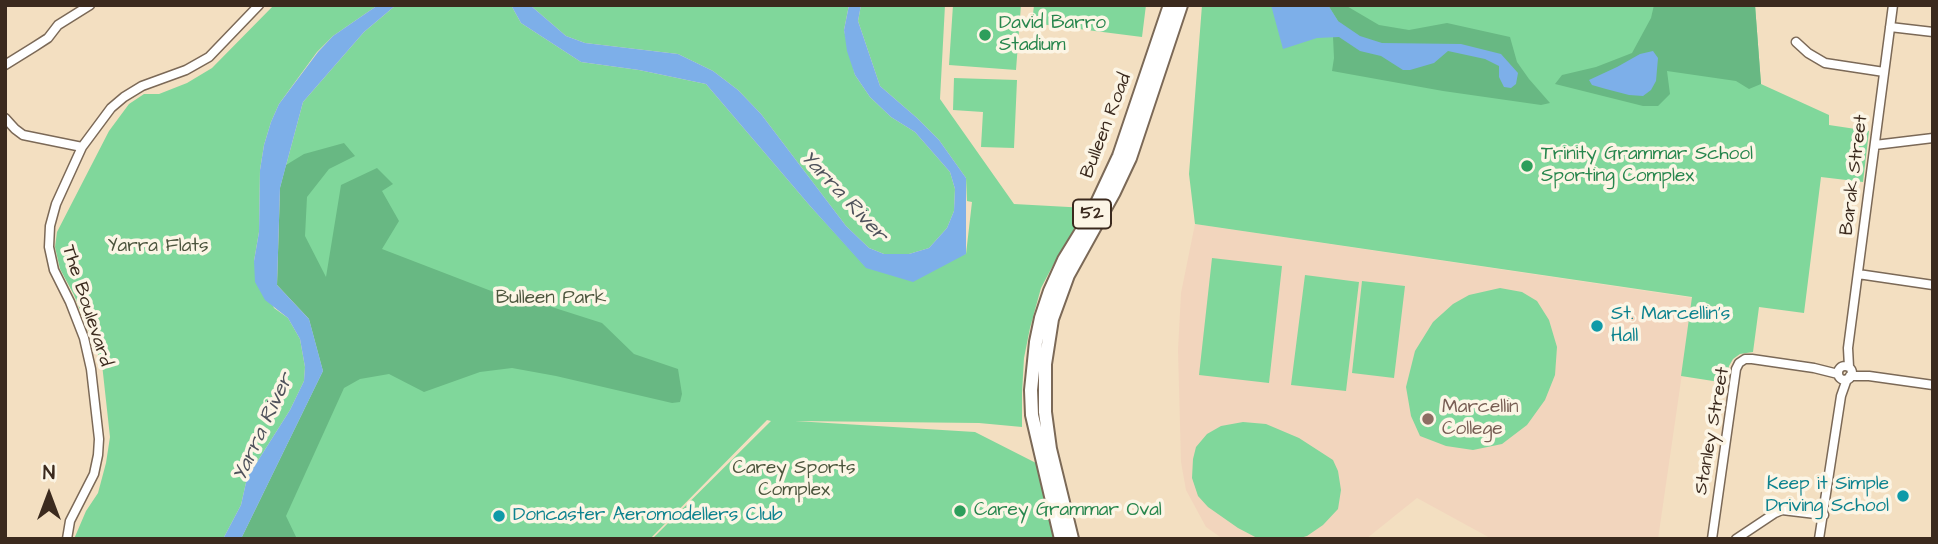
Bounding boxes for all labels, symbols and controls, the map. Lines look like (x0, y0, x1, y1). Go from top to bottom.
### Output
place label: David Barro Stadium (999, 13, 1106, 57)
marker: David Barro Stadium (977, 27, 993, 43)
street label: Bulleen Road (1077, 70, 1137, 182)
street label: Barak Street (1836, 113, 1874, 237)
place label: Trinity Grammar School Sporting Complex (1541, 144, 1753, 188)
water label: Yarra River (794, 146, 892, 248)
marker: Trinity Grammar School Sporting Complex (1519, 158, 1535, 174)
road number: 52 (1073, 200, 1111, 229)
park label: Yarra Flats (107, 236, 209, 258)
street label: The Boulevard (56, 243, 116, 369)
park label: Bulleen Park (496, 288, 606, 310)
place label: St. Marcellin's Hall (1611, 304, 1730, 348)
marker: St. Marcellin's Hall (1589, 318, 1605, 334)
street label: Stanley Street (1691, 366, 1735, 496)
water label: Yarra River (228, 370, 300, 486)
place label: Marcellin College (1442, 397, 1519, 441)
marker: Marcellin College (1420, 411, 1436, 427)
park label: Carey Sports Complex (732, 458, 856, 502)
north arrow (14, 460, 84, 530)
text: N (43, 460, 55, 487)
place label: Keep it Simple Driving School (1766, 474, 1889, 518)
marker: Keep it Simple Driving School (1895, 488, 1911, 504)
place label: Carey Grammar Oval (974, 500, 1162, 522)
marker: Carey Grammar Oval (952, 503, 968, 519)
place label: Doncaster Aeromodellers Club (513, 505, 783, 527)
marker: Doncaster Aeromodellers Club (491, 508, 507, 524)

